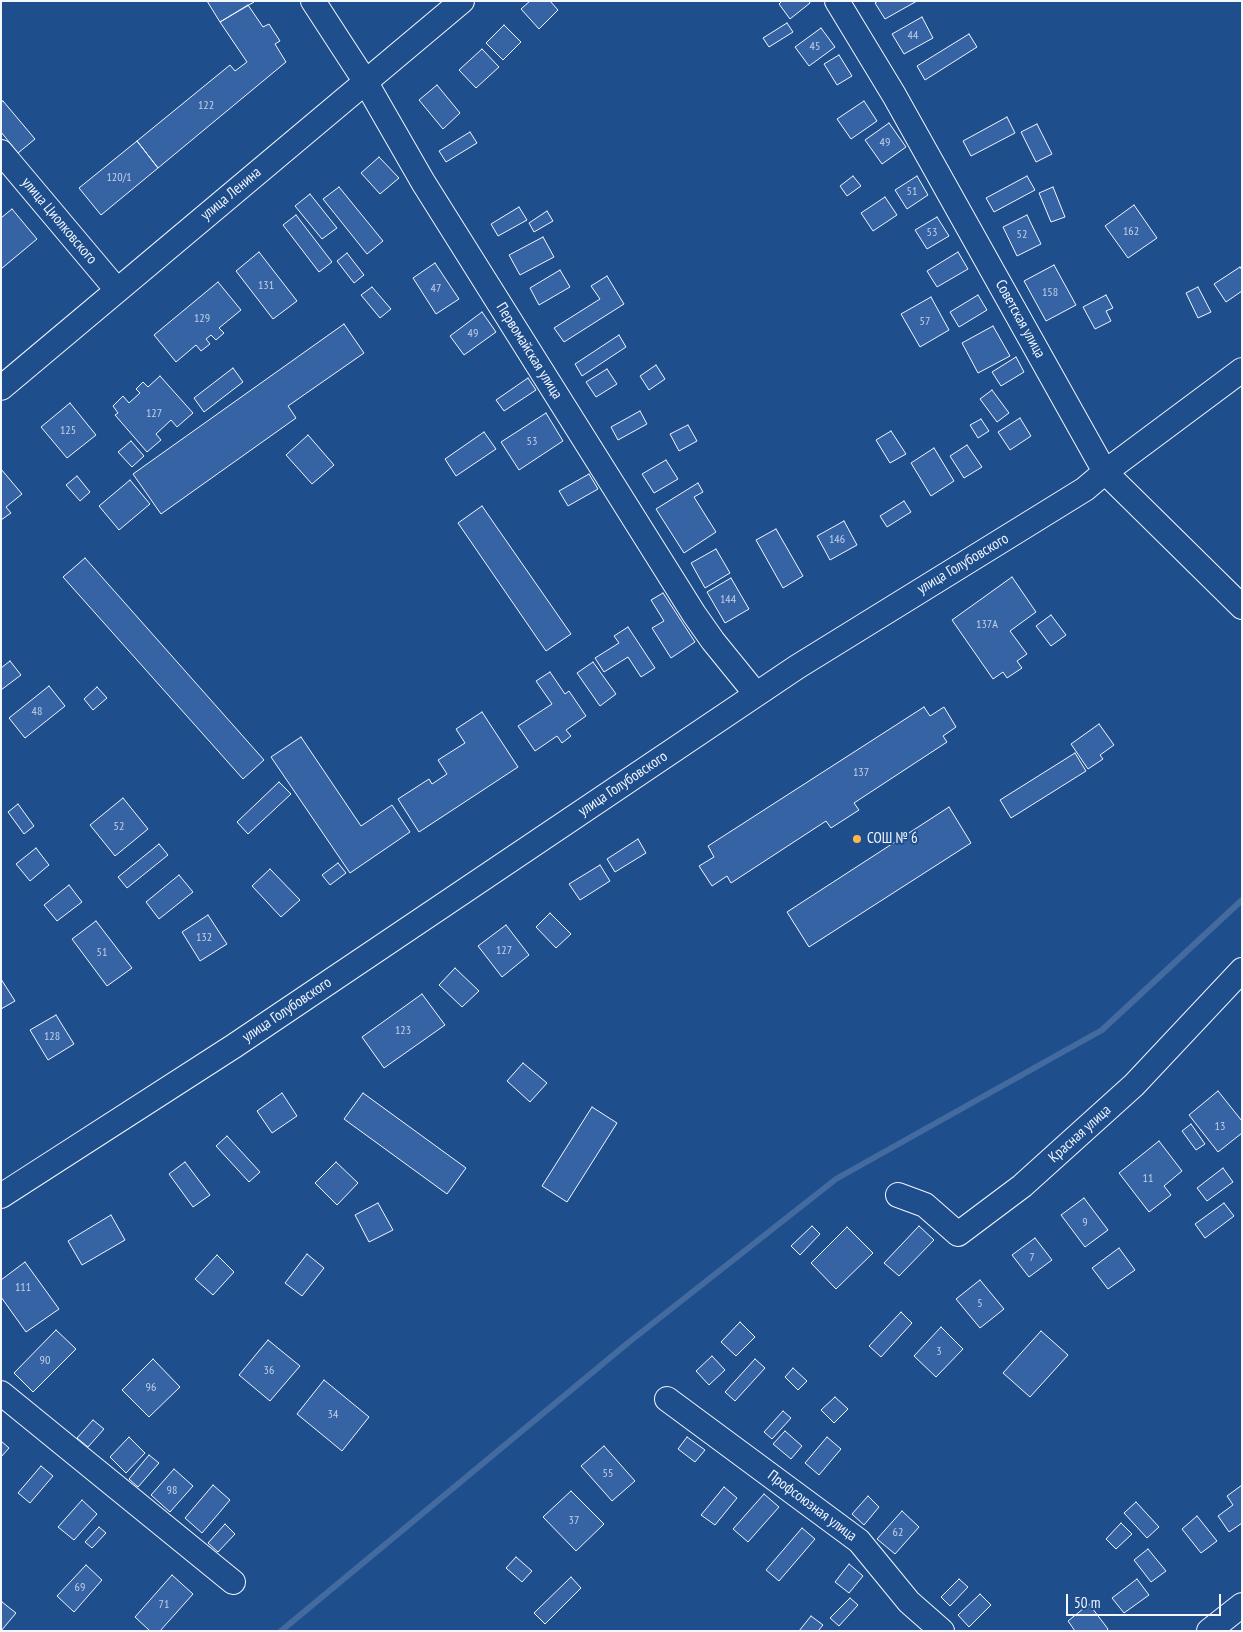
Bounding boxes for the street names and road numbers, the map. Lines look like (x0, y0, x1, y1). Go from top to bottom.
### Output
street label: улица Ленина (197, 164, 265, 224)
street label: улица Циолковского (17, 174, 101, 268)
street label: Советская улица (991, 277, 1049, 361)
street label: Первомайская улица (492, 299, 566, 403)
street label: улица Голубовского (914, 530, 1012, 598)
street label: улица Голубовского (575, 748, 671, 820)
street label: улица Голубовского (239, 974, 335, 1046)
street label: Красная улица (1045, 1101, 1115, 1167)
street label: Профсоюзная улица (764, 1467, 860, 1545)

